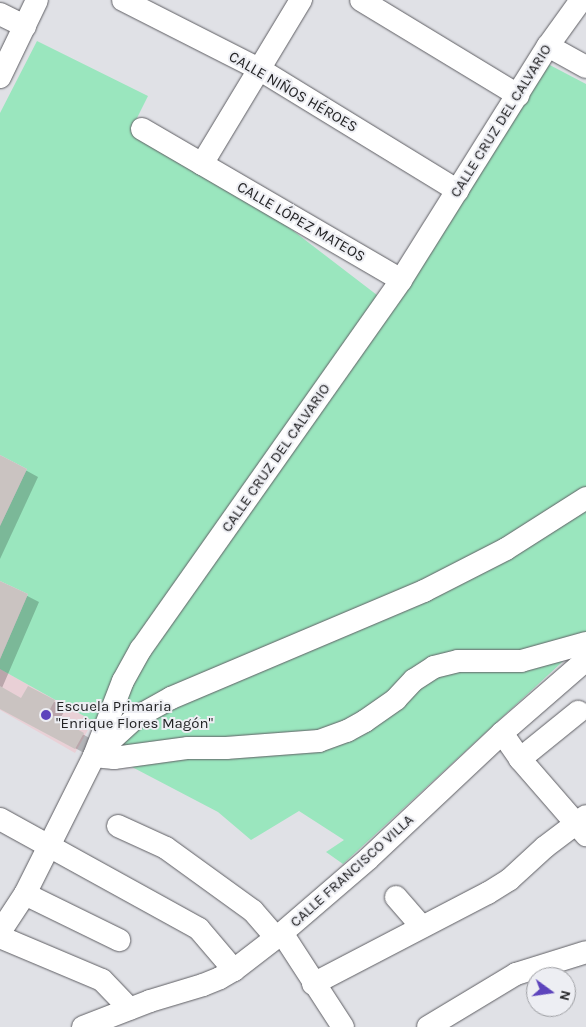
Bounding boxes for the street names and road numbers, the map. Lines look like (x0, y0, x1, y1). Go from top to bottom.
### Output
street label: CALLE CRUZ DEL CALVARIO (446, 41, 556, 201)
street label: CALLE NIÑOS HÉROES (225, 48, 361, 136)
street label: CALLE LÓPEZ MATEOS (234, 178, 368, 266)
street label: CALLE CRUZ DEL CALVARIO (218, 380, 334, 536)
street label: CALLE FRANCISCO VILLA (287, 811, 417, 931)

